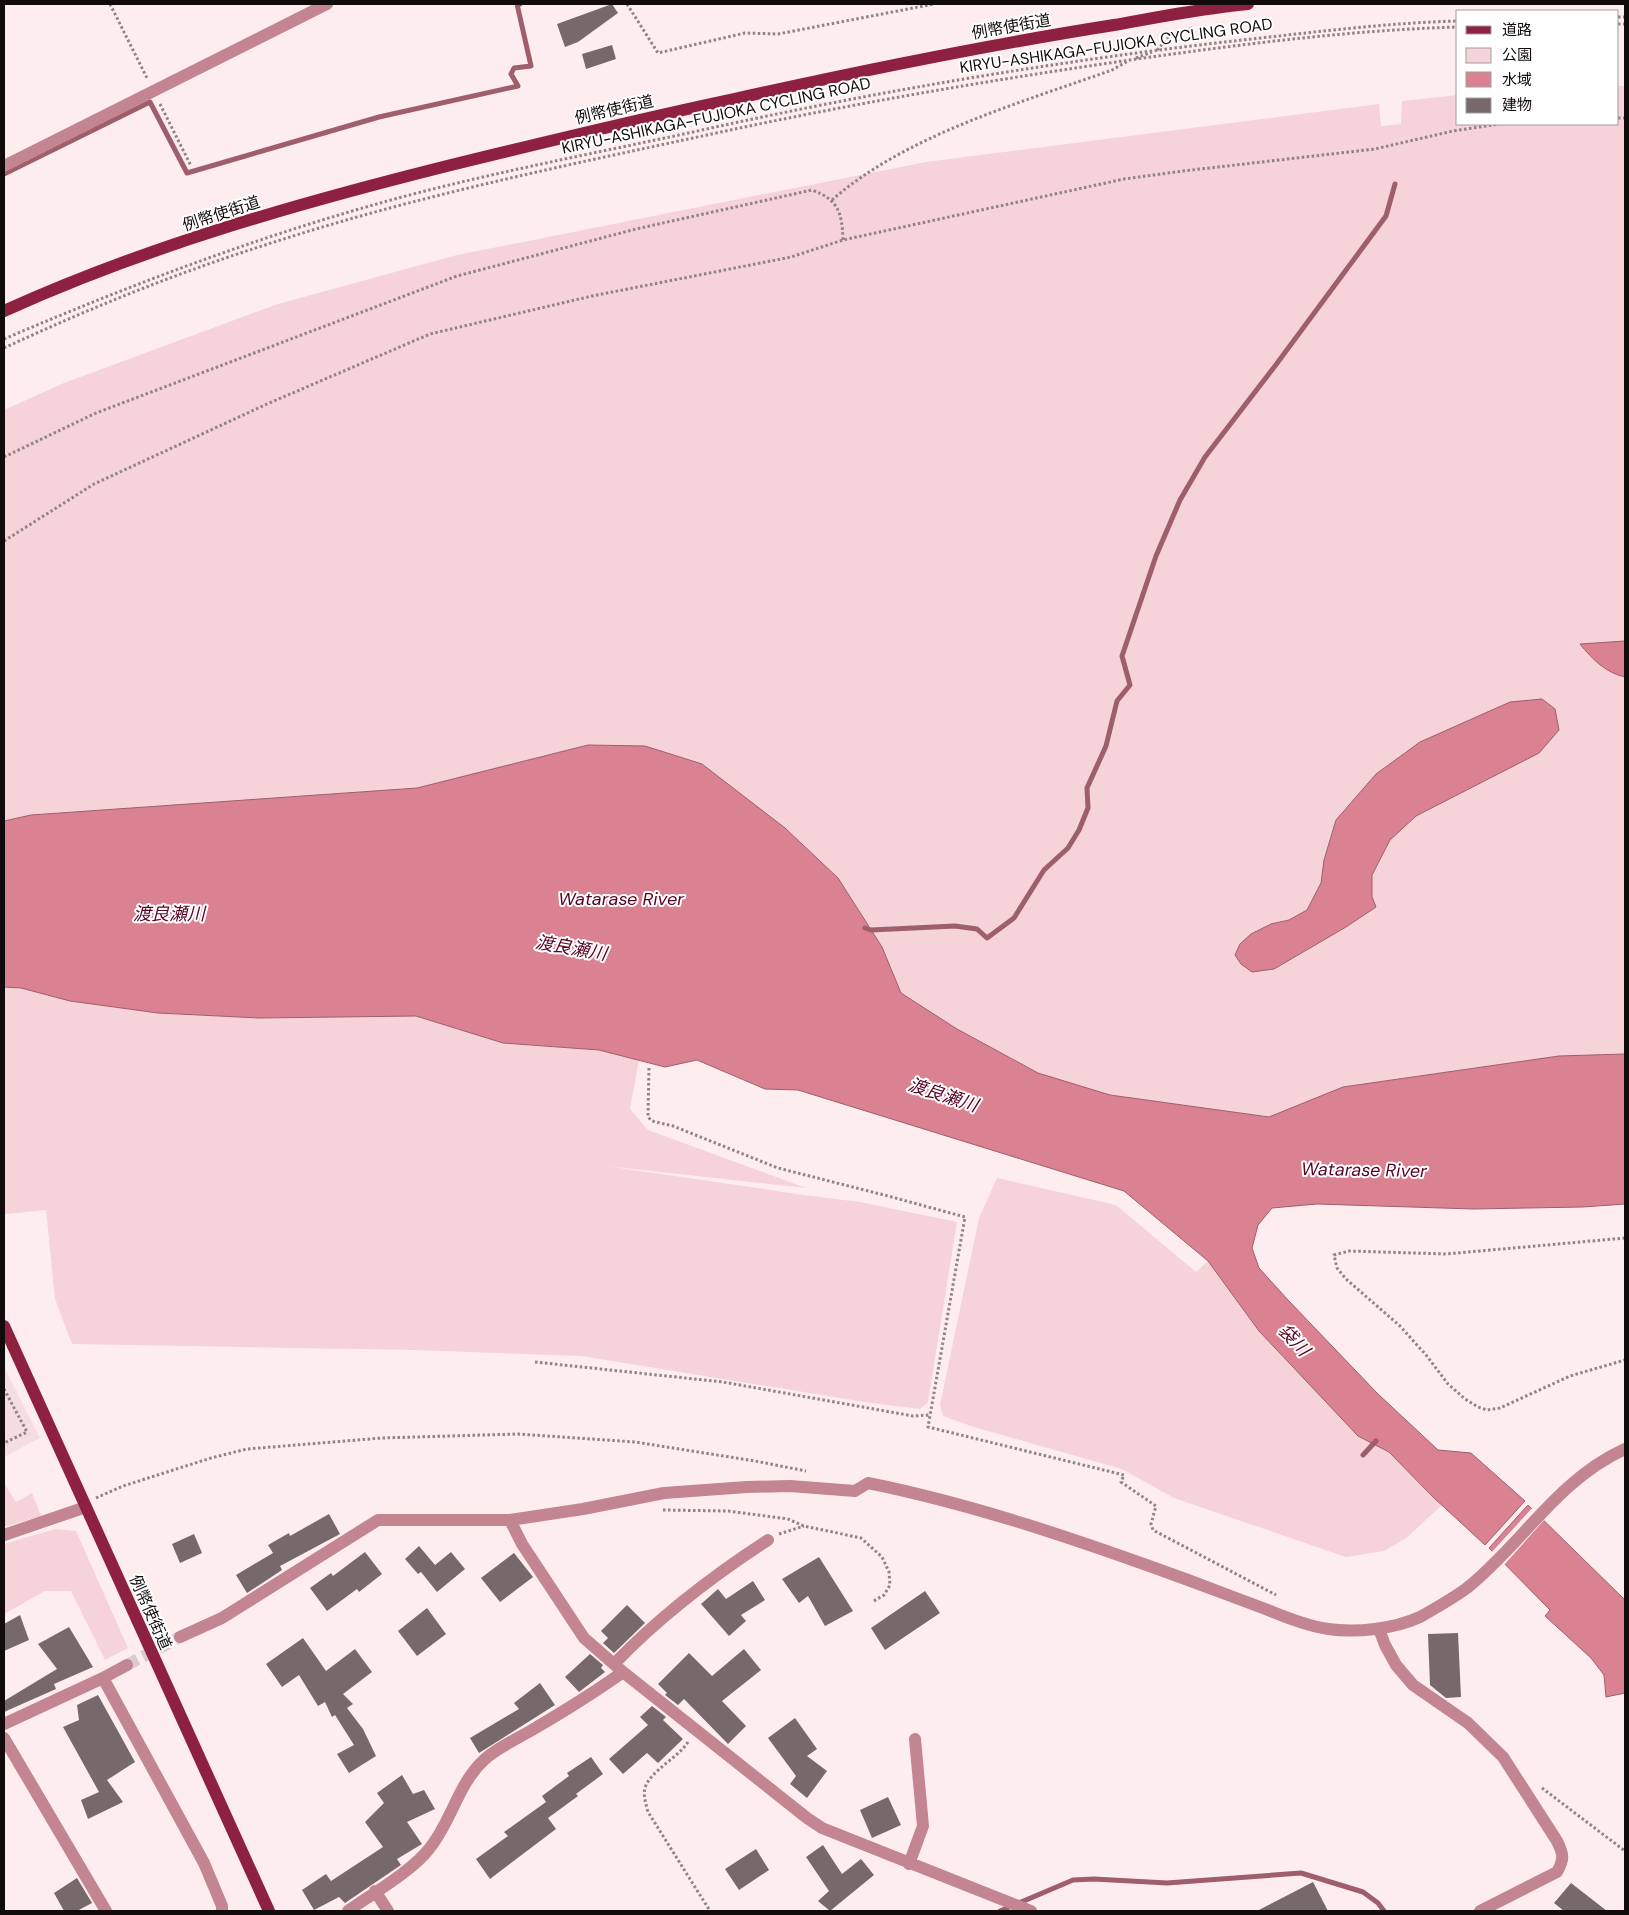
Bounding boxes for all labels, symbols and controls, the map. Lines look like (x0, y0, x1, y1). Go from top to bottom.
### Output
street label: 例幣使街道 (970, 9, 1052, 44)
legend (1456, 10, 1619, 125)
street label: KIRYU-ASHIKAGA-FUJIOKA CYCLING ROAD (958, 13, 1274, 78)
text: 道路 (1502, 20, 1532, 40)
text: 公園 (1502, 45, 1532, 65)
text: 水域 (1502, 70, 1532, 90)
street label: KIRYU-ASHIKAGA-FUJIOKA CYCLING ROAD (560, 72, 873, 159)
street label: 例幣使街道 (573, 90, 655, 129)
text: 建物 (1502, 95, 1532, 115)
street label: 例幣使街道 (180, 191, 262, 236)
water label: Watarase River (558, 887, 685, 911)
water label: 渡良瀬川 (133, 902, 207, 926)
water label: 渡良瀬川 (533, 930, 611, 966)
water label: 渡良瀬川 (905, 1072, 983, 1118)
water label: Watarase River (1301, 1157, 1428, 1183)
water label: 袋川 (1273, 1319, 1316, 1363)
street label: 例幣使街道 (125, 1571, 176, 1653)

